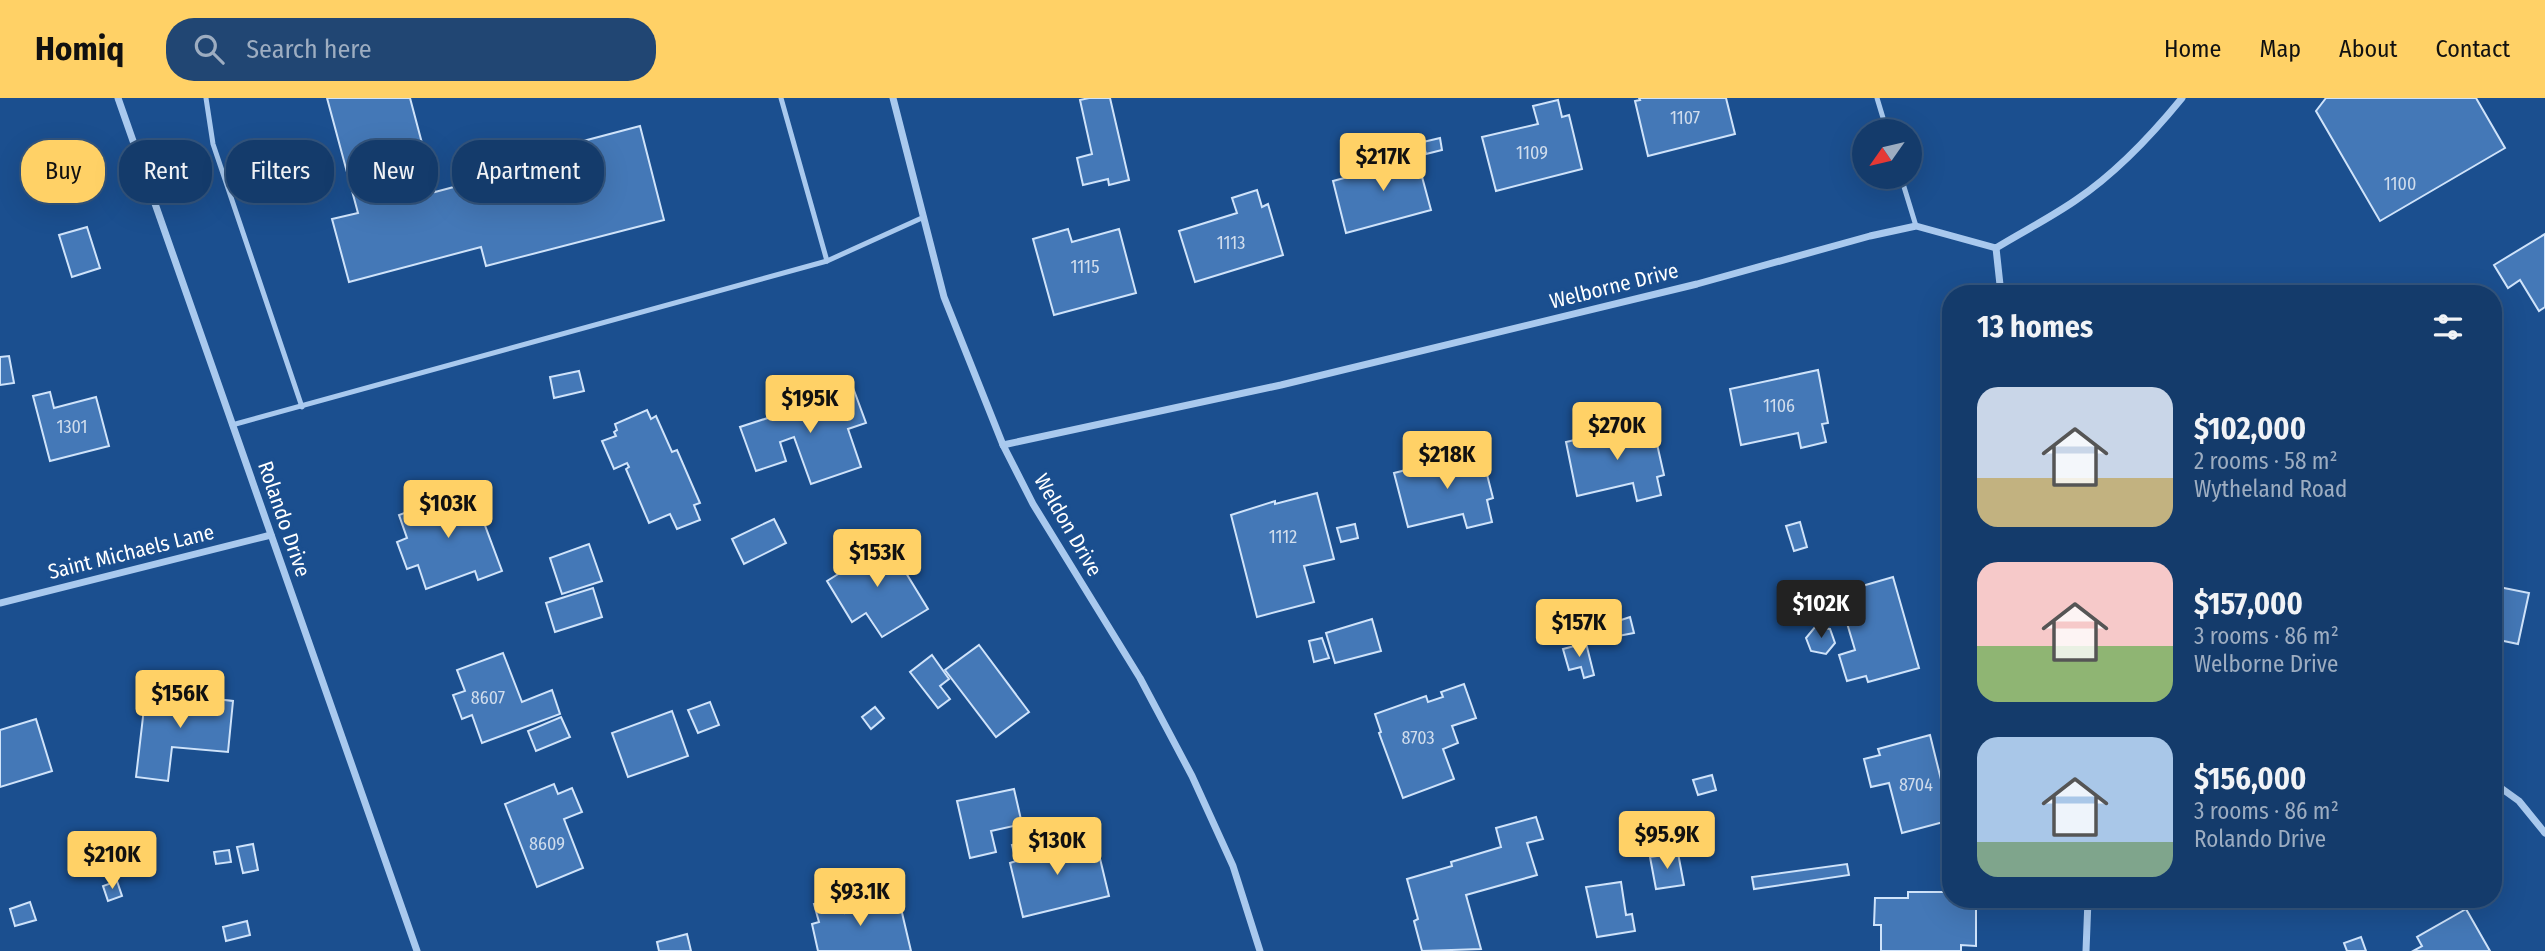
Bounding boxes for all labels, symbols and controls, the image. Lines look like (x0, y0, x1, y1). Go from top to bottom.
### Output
search box (166, 18, 656, 81)
text: Homiq (35, 29, 124, 69)
icon: search (190, 30, 228, 68)
text: Search here (246, 34, 371, 65)
text: Home (2164, 35, 2221, 63)
text: Map (2259, 35, 2301, 63)
text: About (2339, 35, 2397, 63)
text: Contact (2435, 35, 2510, 63)
house number: 1107 (1670, 107, 1700, 129)
north arrow (1852, 119, 1922, 189)
map controls (1852, 119, 1922, 189)
pin: $217K (1334, 134, 1432, 193)
chip: Buy (21, 140, 105, 203)
chip: Rent (119, 140, 212, 203)
chip: Filters (226, 140, 334, 203)
chip: New (348, 140, 438, 203)
chip: Apartment (452, 140, 604, 203)
text: $217K (1356, 142, 1410, 170)
house number: 1109 (1516, 142, 1548, 164)
house number: 1100 (2384, 173, 2416, 195)
house number: 1113 (1217, 232, 1245, 254)
house number: 1115 (1071, 256, 1099, 278)
street label: Welborne Drive (1547, 257, 1681, 315)
icon: filters (2429, 308, 2467, 346)
text: 13 homes (1977, 309, 2093, 345)
pin: $195K (761, 376, 859, 435)
text: $195K (782, 384, 838, 412)
house number: 1106 (1763, 395, 1795, 417)
pin: $270K (1568, 402, 1666, 462)
text: $270K (1588, 411, 1646, 439)
text: $102,000 (2194, 411, 2306, 447)
icon: home (2033, 415, 2117, 499)
house number: 1301 (56, 416, 88, 438)
pin: $218K (1398, 432, 1496, 491)
text: $218K (1419, 440, 1475, 468)
text: 2 rooms · 58 m² (2194, 447, 2338, 475)
street label: Rolando Drive (252, 458, 316, 580)
street label: Weldon Drive (1028, 469, 1108, 581)
text: Wytheland Road (2194, 475, 2347, 503)
pin: $103K (399, 480, 497, 540)
text: $103K (420, 489, 476, 517)
street label: Saint Michaels Lane (45, 519, 217, 585)
house number: 1112 (1269, 526, 1297, 548)
pin: $153K (828, 530, 926, 589)
text: $153K (849, 538, 905, 566)
pin: $102K (1772, 580, 1870, 640)
text: $157,000 (2194, 586, 2303, 622)
text: $102K (1793, 589, 1849, 617)
icon: home (2033, 590, 2117, 674)
pin: $157K (1530, 600, 1628, 659)
text: $157K (1552, 608, 1606, 636)
text: 3 rooms · 86 m² (2194, 622, 2339, 650)
text: Welborne Drive (2194, 650, 2338, 678)
pin: $156K (131, 670, 229, 730)
text: $156K (151, 679, 209, 707)
house number: 8607 (471, 687, 505, 709)
house number: 8703 (1401, 727, 1435, 749)
text: $156,000 (2194, 761, 2306, 797)
icon: home (2033, 765, 2117, 849)
house number: 8704 (1899, 774, 1933, 796)
text: 3 rooms · 86 m² (2194, 797, 2339, 825)
pin: $95.9K (1610, 812, 1724, 871)
pin: $130K (1008, 818, 1106, 877)
text: $95.9K (1635, 820, 1699, 848)
text: Rolando Drive (2194, 825, 2326, 853)
text: $130K (1028, 826, 1086, 854)
pin: $210K (63, 832, 161, 891)
house number: 8609 (529, 833, 565, 855)
text: $210K (83, 840, 141, 868)
pin: $93.1K (803, 868, 917, 928)
text: $93.1K (830, 877, 890, 905)

